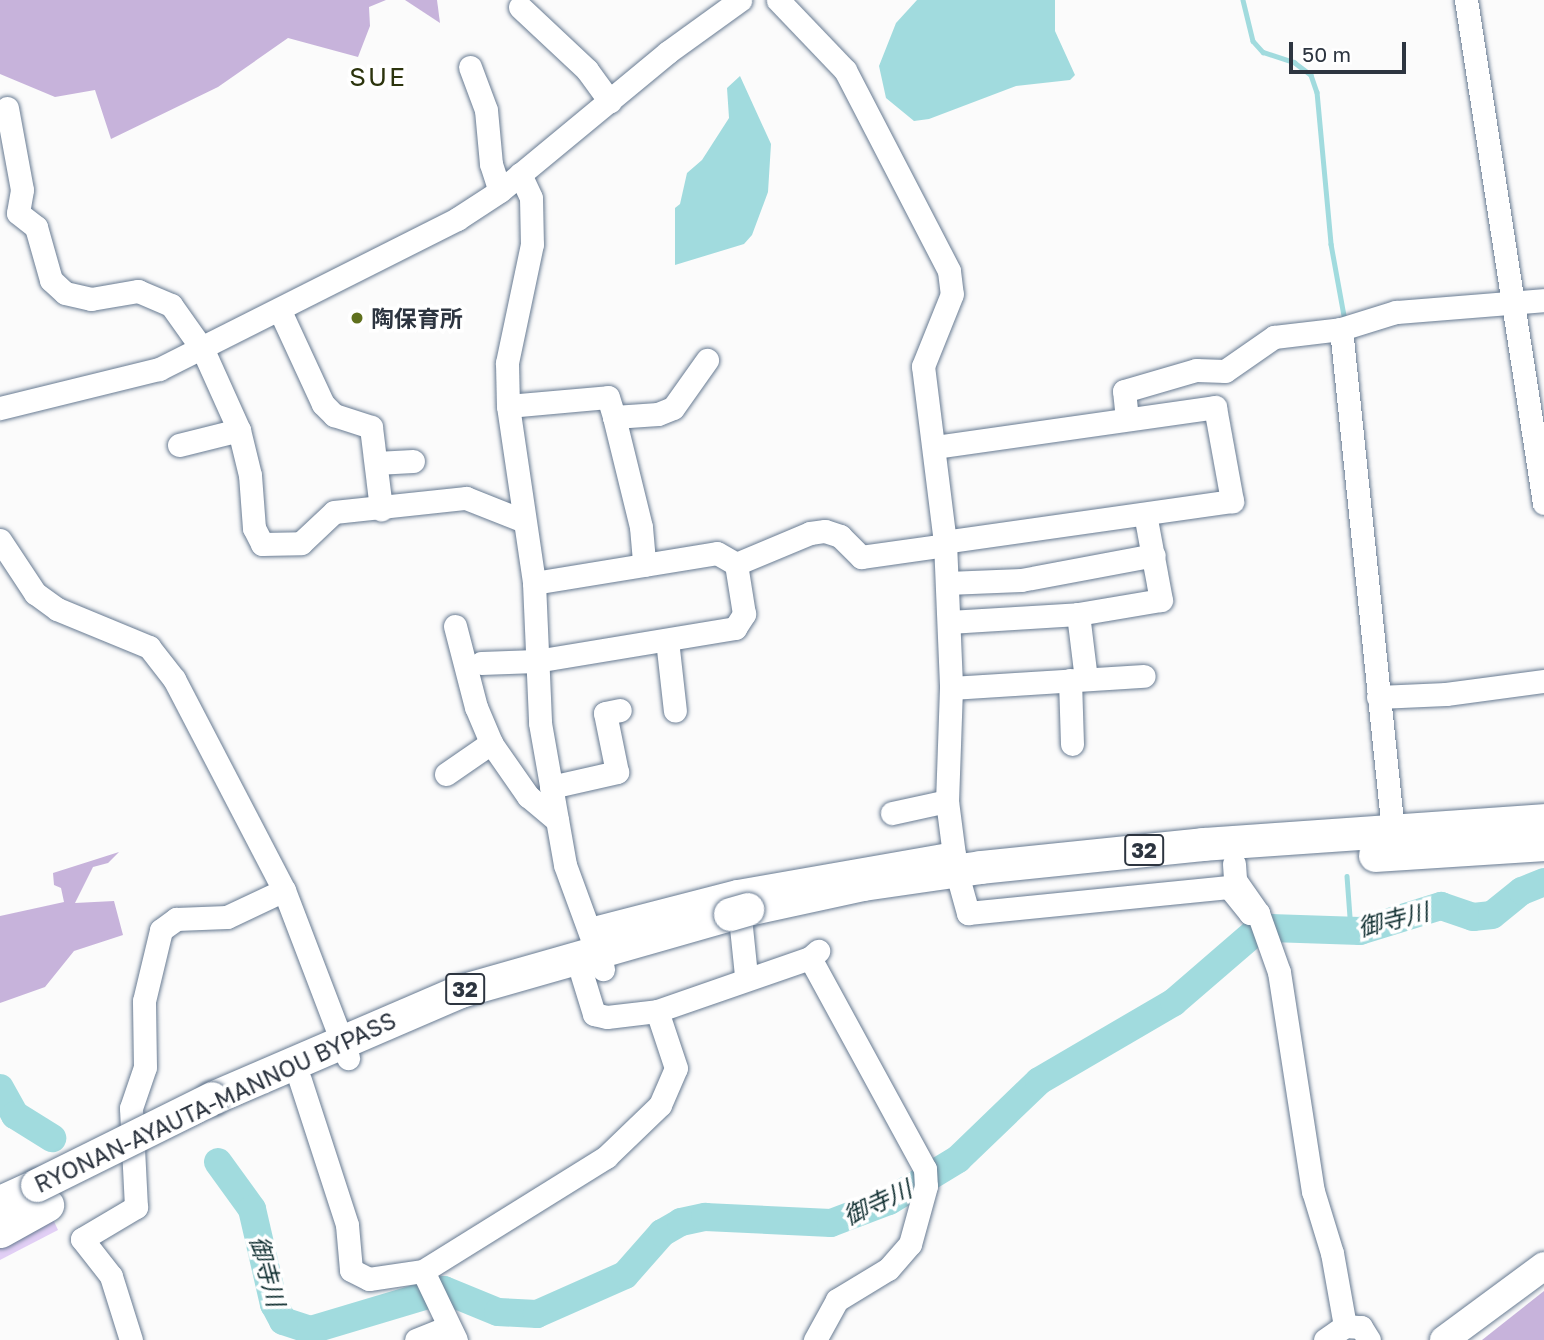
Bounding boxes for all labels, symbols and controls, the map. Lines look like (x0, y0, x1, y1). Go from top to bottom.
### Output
scale bar (1292, 28, 1409, 72)
text: 50 m (1302, 41, 1351, 67)
district label: SUE (350, 61, 406, 93)
place label: 陶保育所 (371, 304, 463, 332)
marker: 陶保育所 (349, 310, 365, 326)
road number: 32 (1123, 832, 1165, 868)
water label: 御寺川 (1355, 896, 1431, 942)
road number: 32 (444, 972, 486, 1006)
street label: RYONAN-AYAUTA-MANNOU BYPASS (30, 1006, 400, 1198)
water label: 御寺川 (838, 1174, 916, 1230)
water label: 御寺川 (245, 1232, 291, 1310)

